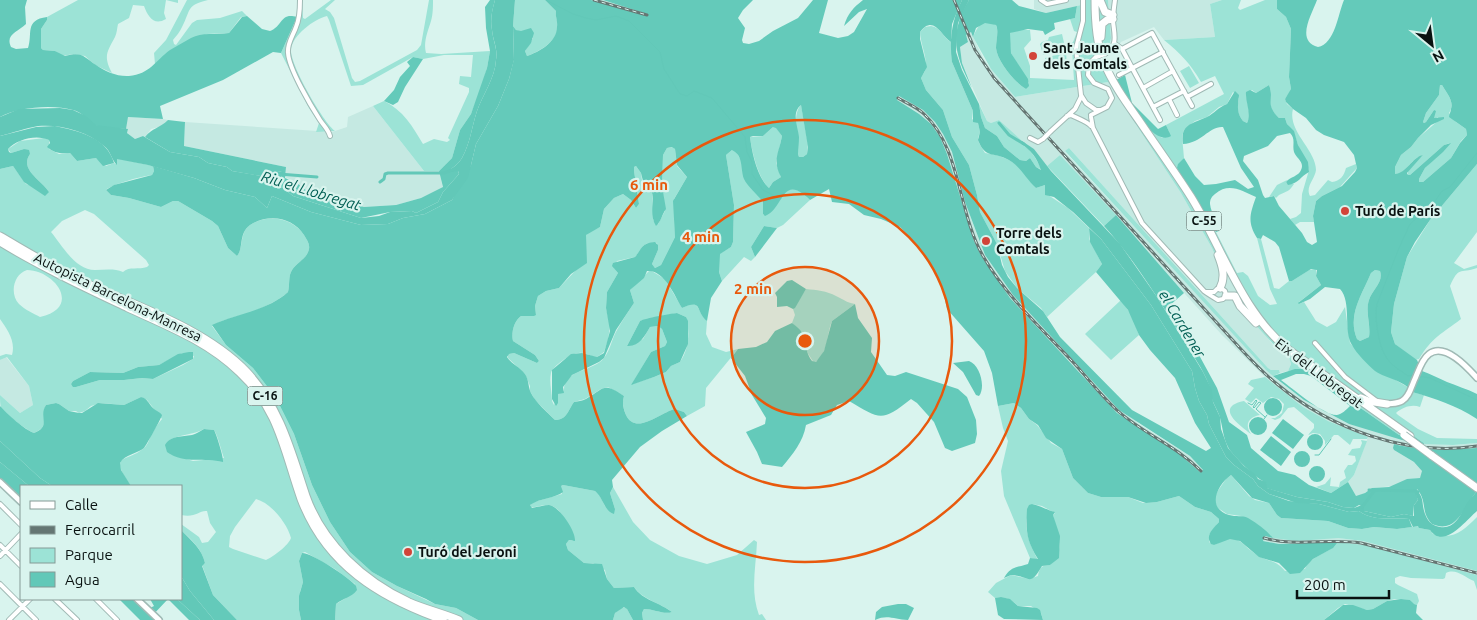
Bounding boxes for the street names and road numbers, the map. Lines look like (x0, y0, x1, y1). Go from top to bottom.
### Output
road number: C-55 (1186, 212, 1222, 230)
street label: Autopista Barcelona-Manresa (32, 249, 204, 345)
street label: Eix del Llobregat (1272, 335, 1366, 411)
road number: C-16 (248, 386, 282, 406)

